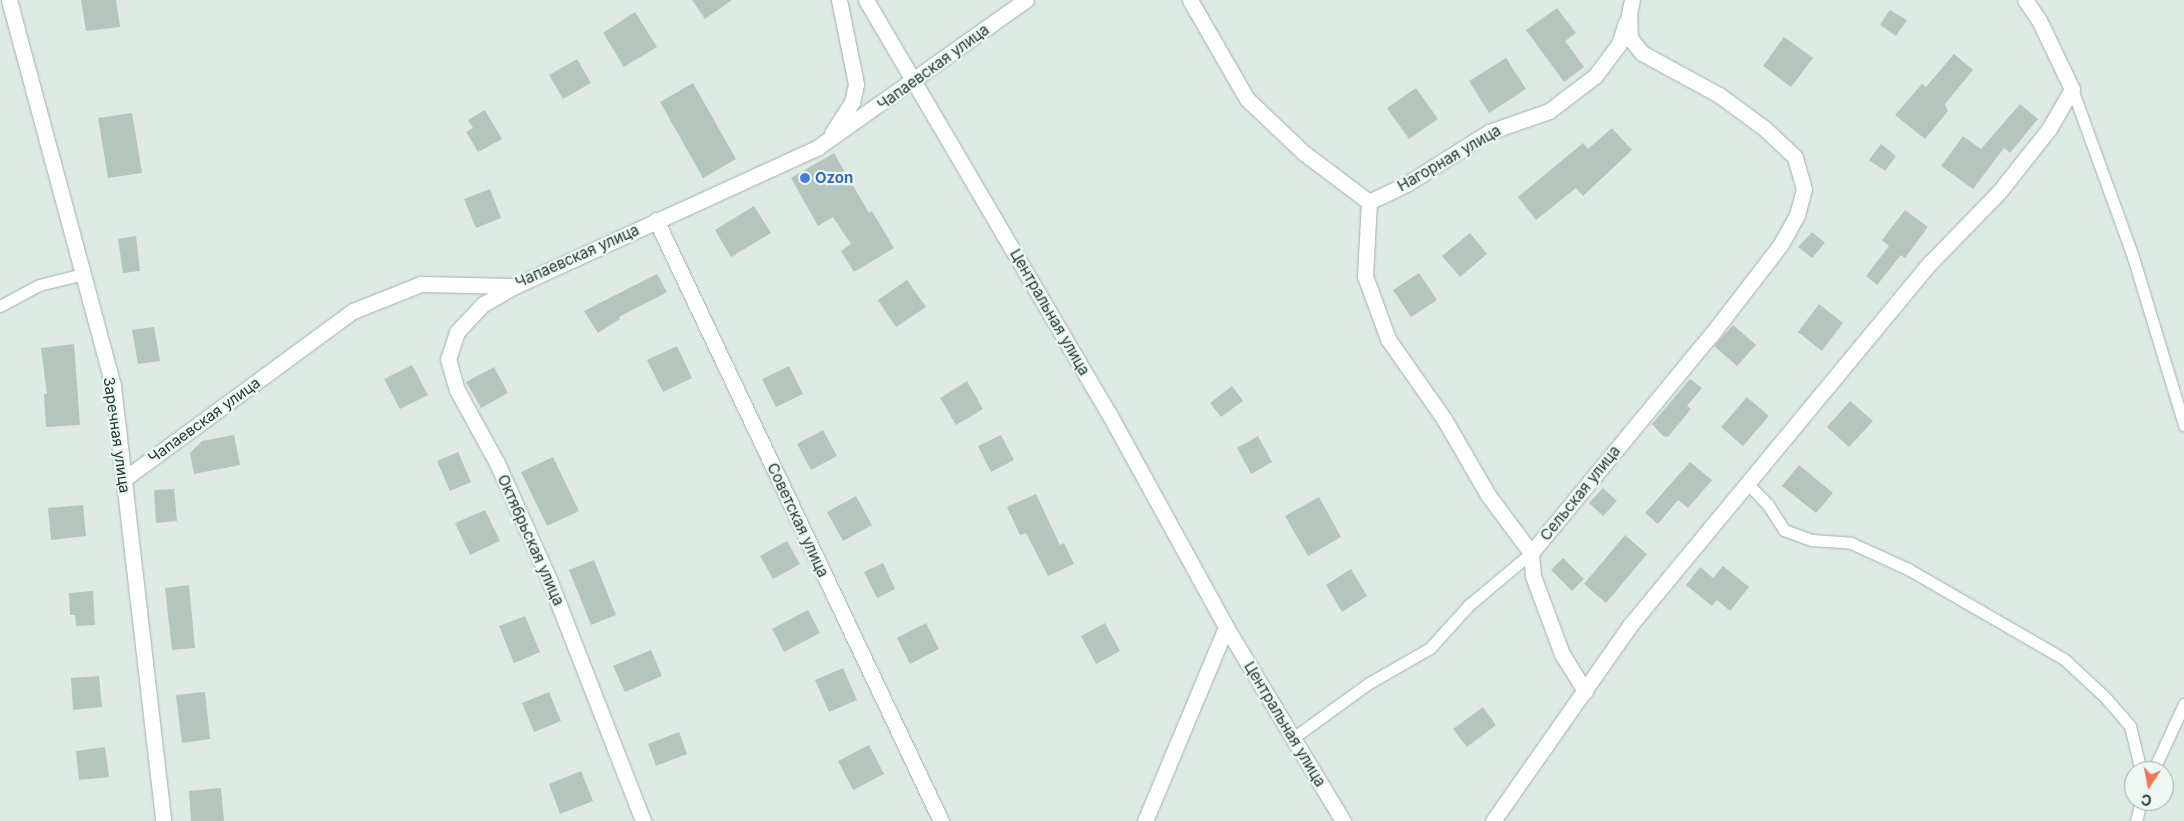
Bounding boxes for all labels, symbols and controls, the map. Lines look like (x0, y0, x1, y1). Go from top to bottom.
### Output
street label: Чапаевская улица (874, 20, 992, 114)
street label: Нагорная улица (1394, 121, 1504, 195)
place label: Ozon (815, 169, 853, 187)
marker: Ozon (799, 172, 811, 184)
street label: Чапаевская улица (512, 221, 642, 291)
street label: Центральная улица (1006, 246, 1094, 378)
street label: Чапаевская улица (145, 373, 263, 467)
street label: Заречная улица (100, 376, 134, 494)
street label: Сельская улица (1536, 442, 1624, 544)
street label: Советская улица (764, 460, 832, 580)
street label: Октябрьская улица (494, 472, 568, 608)
street label: Центральная улица (1240, 658, 1330, 790)
north arrow (2124, 761, 2174, 811)
text: С (2140, 791, 2153, 810)

